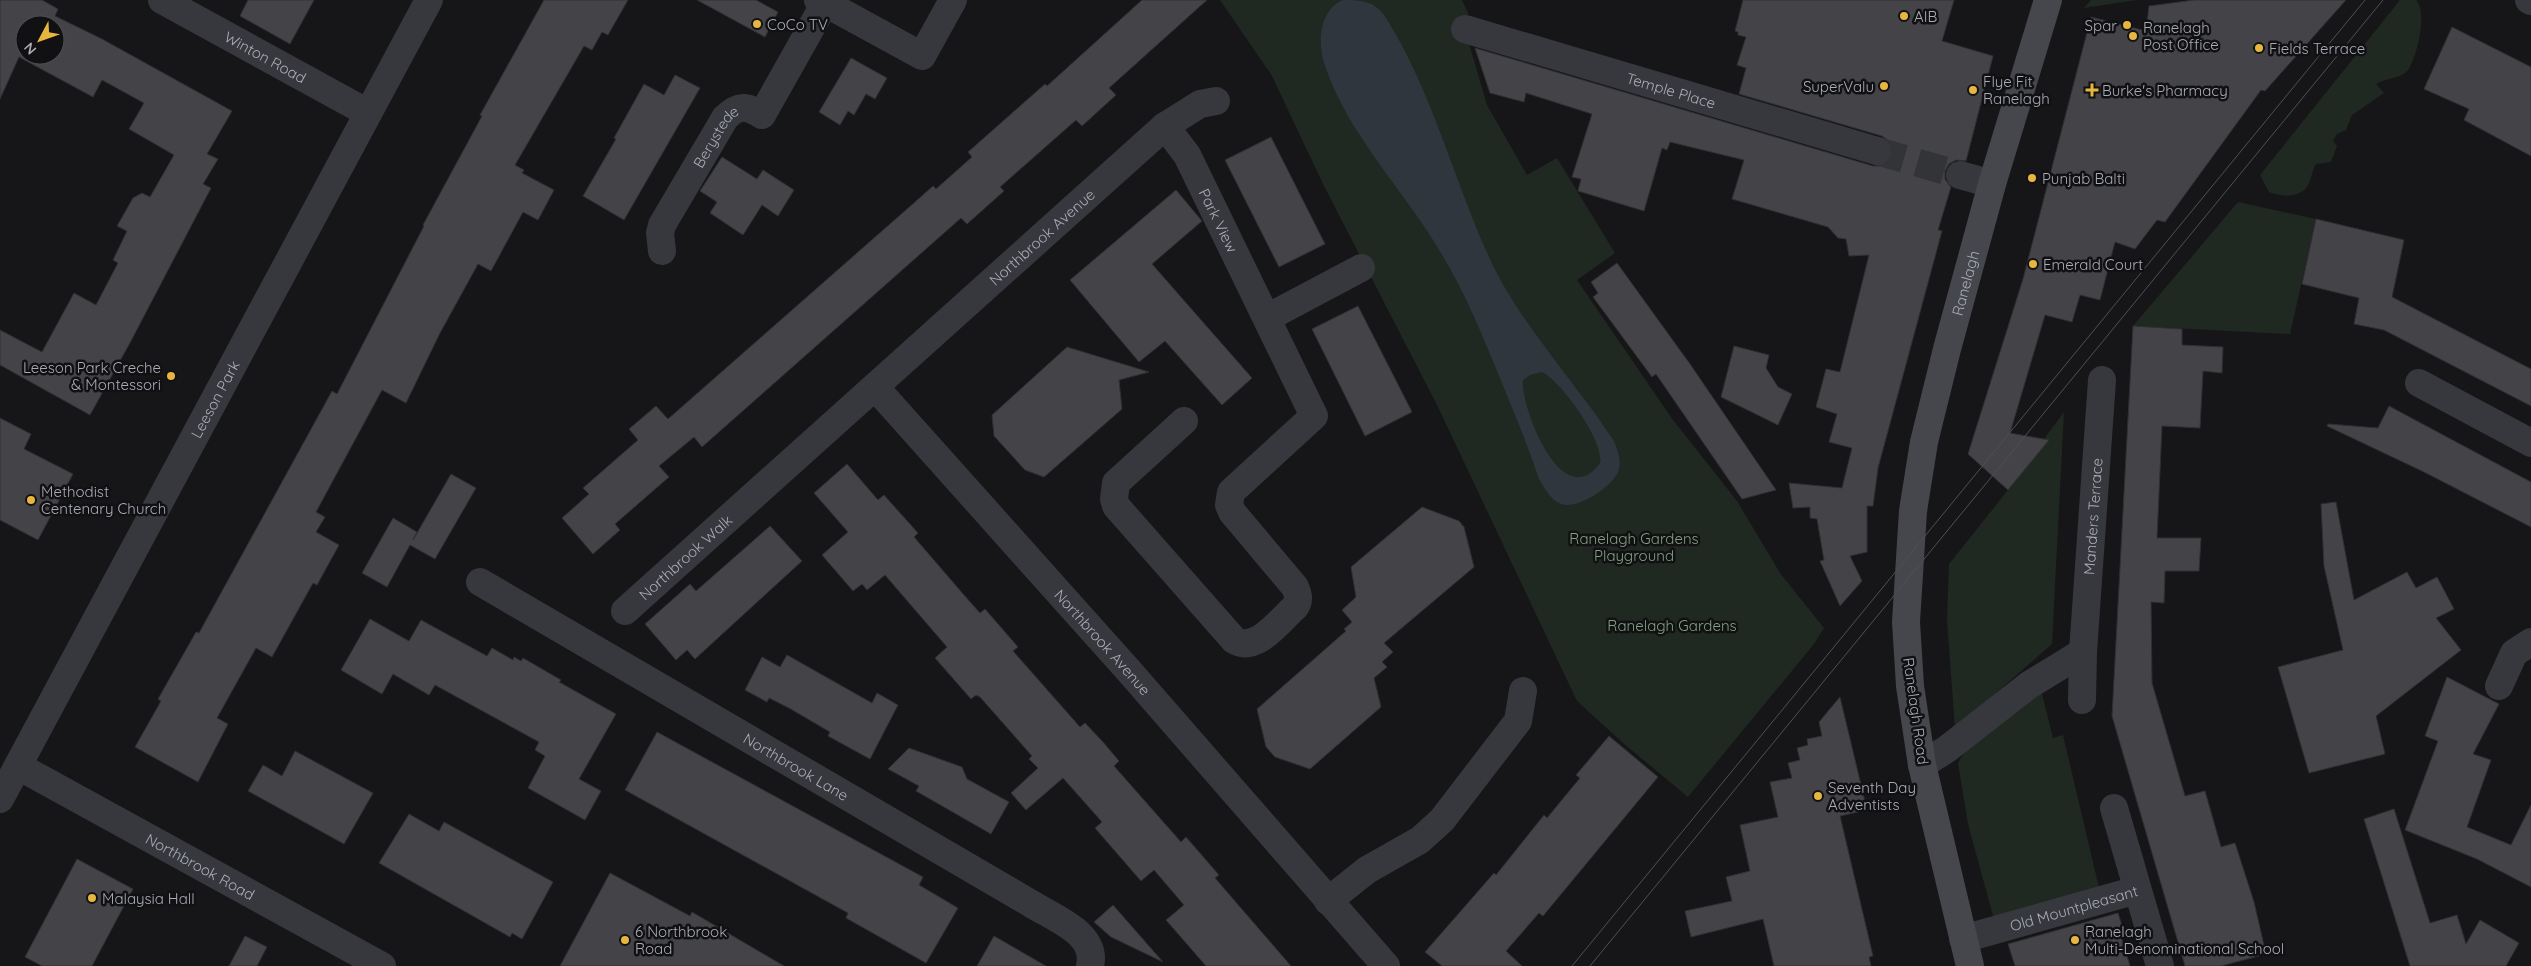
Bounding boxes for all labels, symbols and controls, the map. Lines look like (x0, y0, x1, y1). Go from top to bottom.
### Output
place label: AIB (1914, 7, 1937, 26)
marker: AIB (1898, 10, 1910, 22)
north arrow (15, 15, 65, 65)
place label: CoCo TV (767, 15, 828, 34)
place label: Spar (2085, 16, 2117, 35)
marker: CoCo TV (751, 18, 763, 30)
place label: Ranelagh Post Office (2143, 18, 2219, 54)
marker: Spar (2121, 19, 2133, 31)
street label: Winton Road (221, 27, 310, 87)
marker: Ranelagh Post Office (2127, 30, 2139, 42)
text: N (20, 39, 40, 58)
place label: Fields Terrace (2269, 39, 2365, 58)
marker: Fields Terrace (2253, 42, 2265, 54)
street label: Temple Place (1624, 68, 1718, 112)
place label: Flye Fit Ranelagh (1983, 72, 2050, 108)
place label: SuperValu (1803, 77, 1874, 96)
marker: SuperValu (1878, 80, 1890, 92)
place label: Burke's Pharmacy (2102, 81, 2228, 100)
marker: Flye Fit Ranelagh (1967, 84, 1979, 96)
marker: Burke's Pharmacy (2086, 84, 2098, 96)
street label: Berystede (689, 101, 742, 171)
place label: Punjab Balti (2042, 169, 2125, 188)
marker: Punjab Balti (2026, 172, 2038, 184)
street label: Northbrook Avenue (985, 184, 1098, 289)
street label: Park View (1195, 185, 1242, 255)
street label: Ranelagh (1947, 248, 1983, 318)
place label: Emerald Court (2043, 255, 2143, 274)
marker: Emerald Court (2027, 258, 2039, 270)
street label: Leeson Park (186, 357, 243, 441)
place label: Leeson Park Creche & Montessori (23, 358, 161, 394)
marker: Leeson Park Creche & Montessori (165, 370, 177, 382)
street label: Manders Terrace (2079, 457, 2106, 575)
place label: Methodist Centenary Church (41, 482, 166, 518)
marker: Methodist Centenary Church (25, 494, 37, 506)
street label: Northbrook Walk (635, 510, 736, 604)
park label: Ranelagh Gardens Playground (1569, 529, 1699, 565)
street label: Northbrook Avenue (1051, 585, 1155, 699)
park label: Ranelagh Gardens (1607, 616, 1737, 635)
street label: Ranelagh Road (1899, 656, 1933, 766)
street label: Northbrook Lane (740, 728, 852, 805)
place label: Seventh Day Adventists (1828, 778, 1916, 814)
marker: Seventh Day Adventists (1812, 790, 1824, 802)
street label: Northbrook Road (143, 829, 258, 904)
street label: Old Mountpleasant (2008, 881, 2140, 935)
place label: Malaysia Hall (102, 889, 195, 908)
marker: Malaysia Hall (86, 892, 98, 904)
place label: 6 Northbrook Road (635, 922, 727, 958)
place label: Ranelagh Multi-Denominational School (2085, 922, 2284, 958)
marker: 6 Northbrook Road (619, 934, 631, 946)
marker: Ranelagh Multi-Denominational School (2069, 934, 2081, 946)

